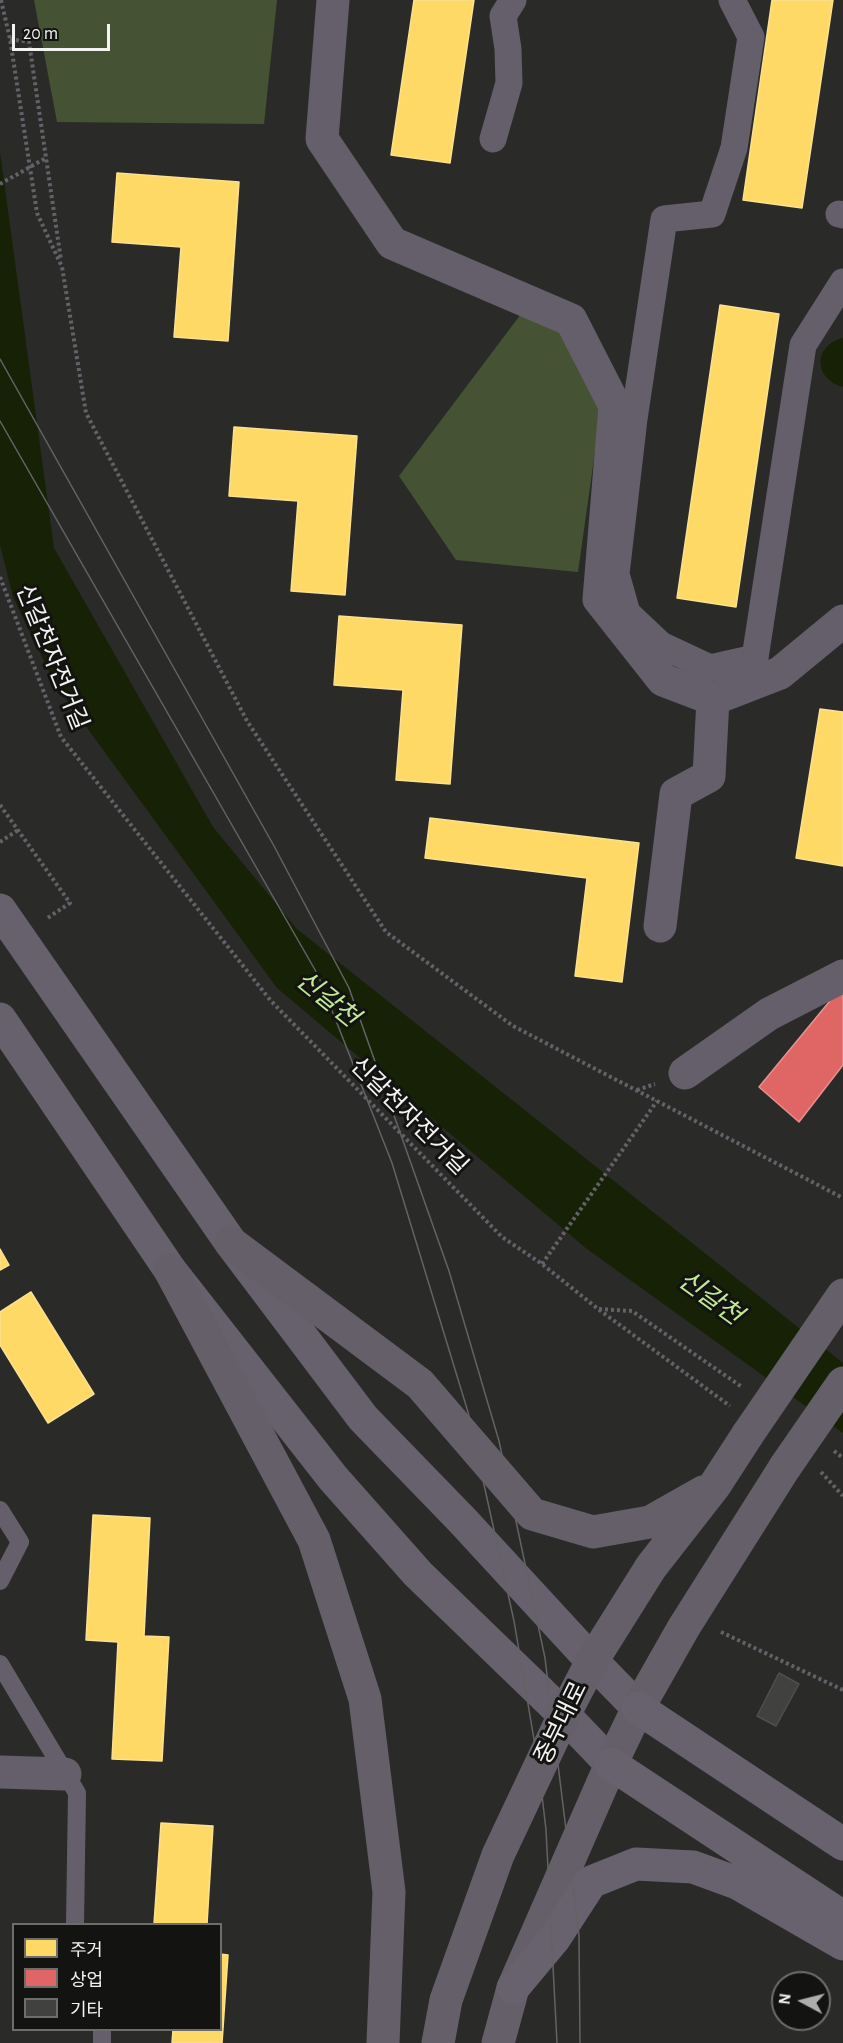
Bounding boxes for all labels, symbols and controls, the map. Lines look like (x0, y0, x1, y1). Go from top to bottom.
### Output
scale bar (15, 12, 112, 50)
text: 20 m (23, 25, 58, 43)
street label: 신갈천자전거길 (10, 580, 94, 734)
water label: 신갈천 (289, 964, 365, 1034)
street label: 신갈천자전거길 (344, 1051, 474, 1181)
water label: 신갈천 (672, 1264, 748, 1332)
street label: 중부대로 (529, 1677, 593, 1769)
legend (12, 1923, 222, 2031)
text: 주거 (70, 1942, 103, 1960)
north arrow (771, 1971, 831, 2031)
text: 상업 (70, 1972, 103, 1990)
text: N (777, 1993, 794, 2006)
text: 기타 (70, 2002, 103, 2020)

